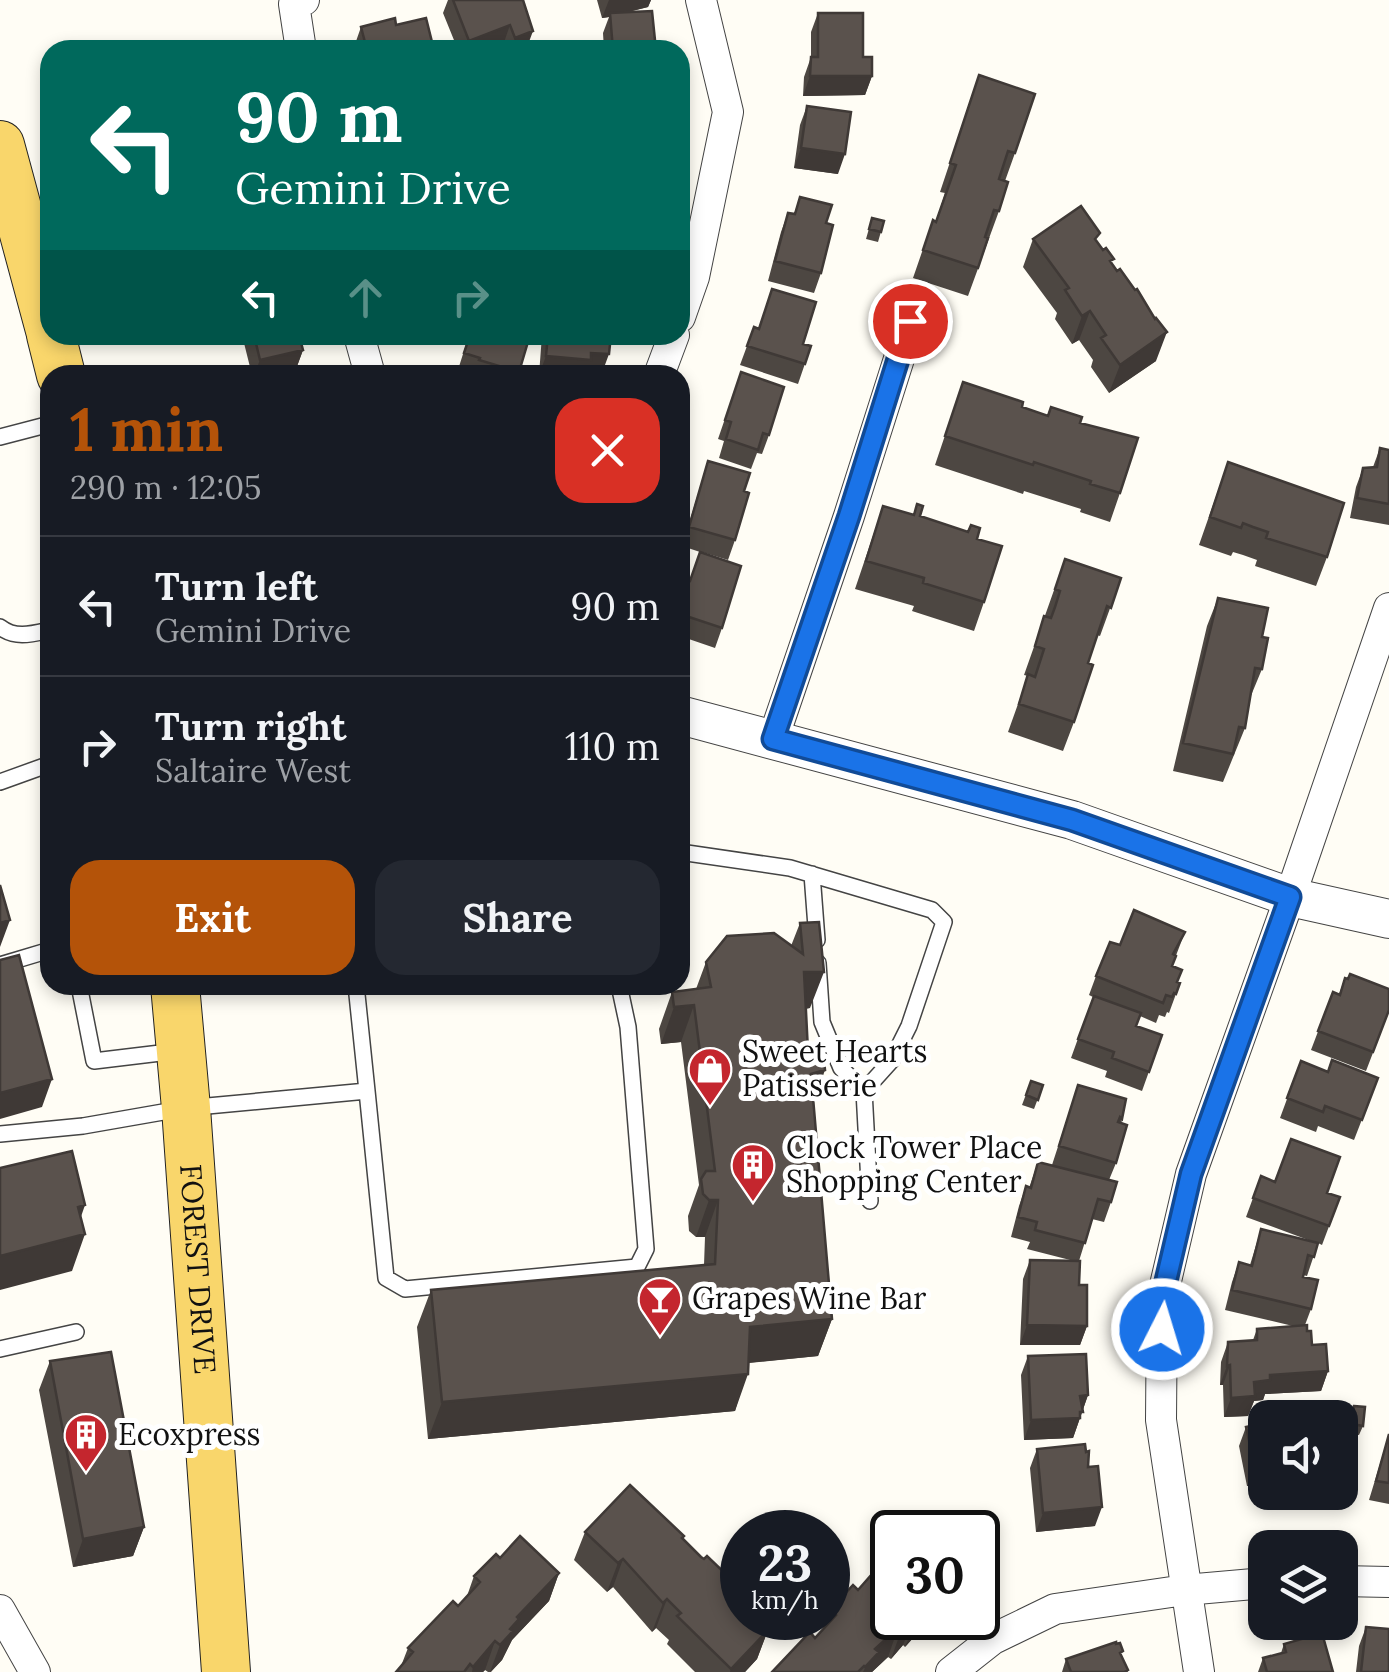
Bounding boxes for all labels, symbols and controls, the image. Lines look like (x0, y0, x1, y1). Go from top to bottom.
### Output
text: 90 m (235, 72, 403, 161)
icon: left (70, 80, 200, 210)
text: Gemini Drive (235, 159, 511, 216)
icon: left (233, 270, 288, 325)
icon: ahead (338, 270, 393, 325)
icon: right (443, 270, 498, 325)
pin (868, 279, 953, 364)
icon: arrive (883, 294, 938, 349)
text: 1 min (70, 391, 223, 467)
button: close (555, 398, 660, 503)
text: 290 m · 12:05 (70, 467, 262, 508)
text: Turn left (155, 562, 318, 610)
icon: left (70, 579, 125, 634)
text: 90 m (570, 582, 660, 630)
text: Gemini Drive (155, 610, 351, 651)
text: Turn right (155, 702, 346, 750)
icon: right (70, 719, 125, 774)
text: 110 m (565, 722, 660, 770)
text: Saltaire West (155, 750, 351, 791)
button: Exit (70, 860, 355, 975)
button: Share (375, 860, 660, 975)
place label: Sweet Hearts Patisserie (742, 1032, 927, 1104)
shop icon: Sweet Hearts Patisserie (687, 1046, 733, 1107)
place label: Clock Tower Place Shopping Center (786, 1128, 1042, 1201)
building icon: Clock Tower Place Shopping Center (730, 1142, 776, 1203)
street label: FOREST DRIVE (172, 1163, 225, 1375)
bar icon: Grapes Wine Bar (637, 1276, 683, 1337)
position arrow (1110, 1277, 1214, 1381)
place label: Grapes Wine Bar (692, 1279, 926, 1317)
map controls (1248, 1400, 1358, 1640)
button: sound (1248, 1400, 1358, 1510)
building icon: Ecoxpress (63, 1412, 109, 1473)
place label: Ecoxpress (118, 1415, 261, 1453)
speed limit sign: 30 (870, 1510, 1000, 1640)
button: layers (1248, 1530, 1358, 1640)
text: 23 (758, 1531, 812, 1595)
text: km/h (751, 1584, 819, 1616)

